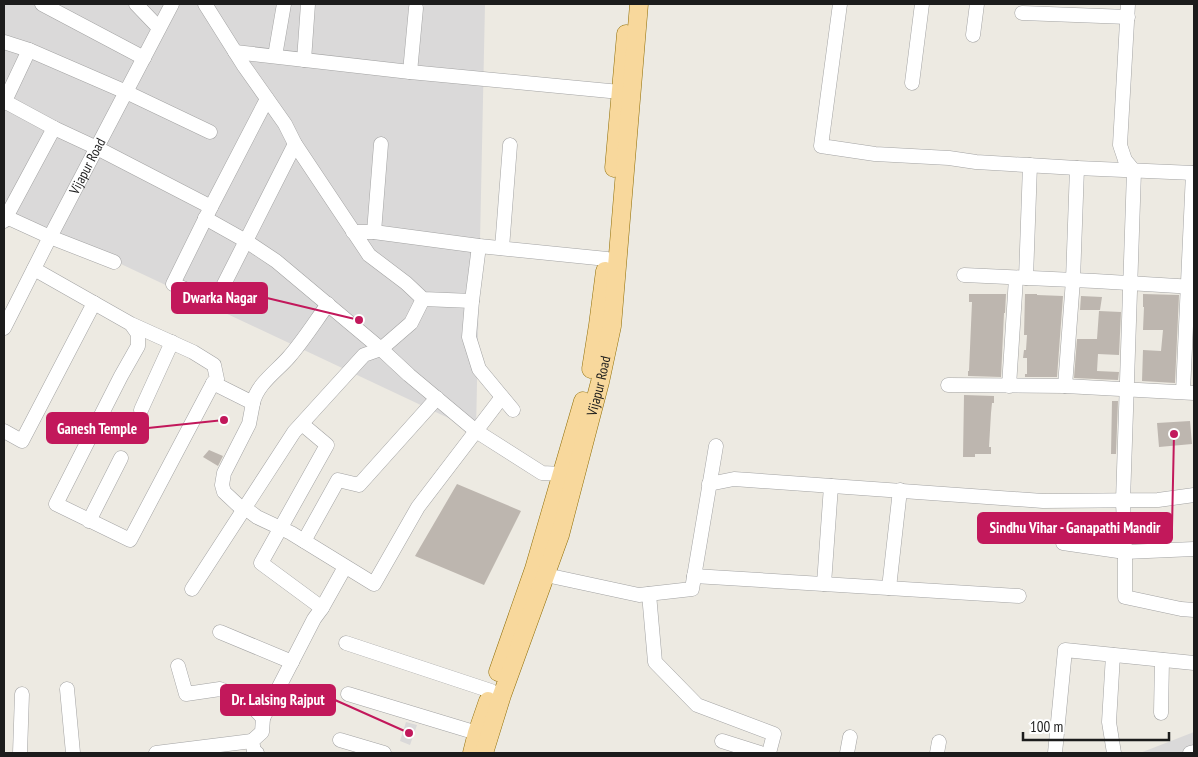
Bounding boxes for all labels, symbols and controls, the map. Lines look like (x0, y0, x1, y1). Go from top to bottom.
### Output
street label: Vijapur Road (65, 135, 109, 198)
callout: Dwarka Nagar (172, 283, 267, 313)
text: Dwarka Nagar (183, 288, 258, 307)
street label: Vijapur Road (582, 354, 614, 419)
callout: Ganesh Temple (47, 413, 148, 443)
text: Ganesh Temple (57, 419, 137, 438)
callout: Sindhu Vihar - Ganapathi Mandir (978, 513, 1172, 543)
text: Sindhu Vihar - Ganapathi Mandir (989, 518, 1161, 537)
callout: Dr. Lalsing Rajput (221, 685, 335, 715)
text: Dr. Lalsing Rajput (231, 690, 325, 709)
scale bar (1023, 710, 1169, 742)
text: 100 m (1030, 717, 1063, 736)

